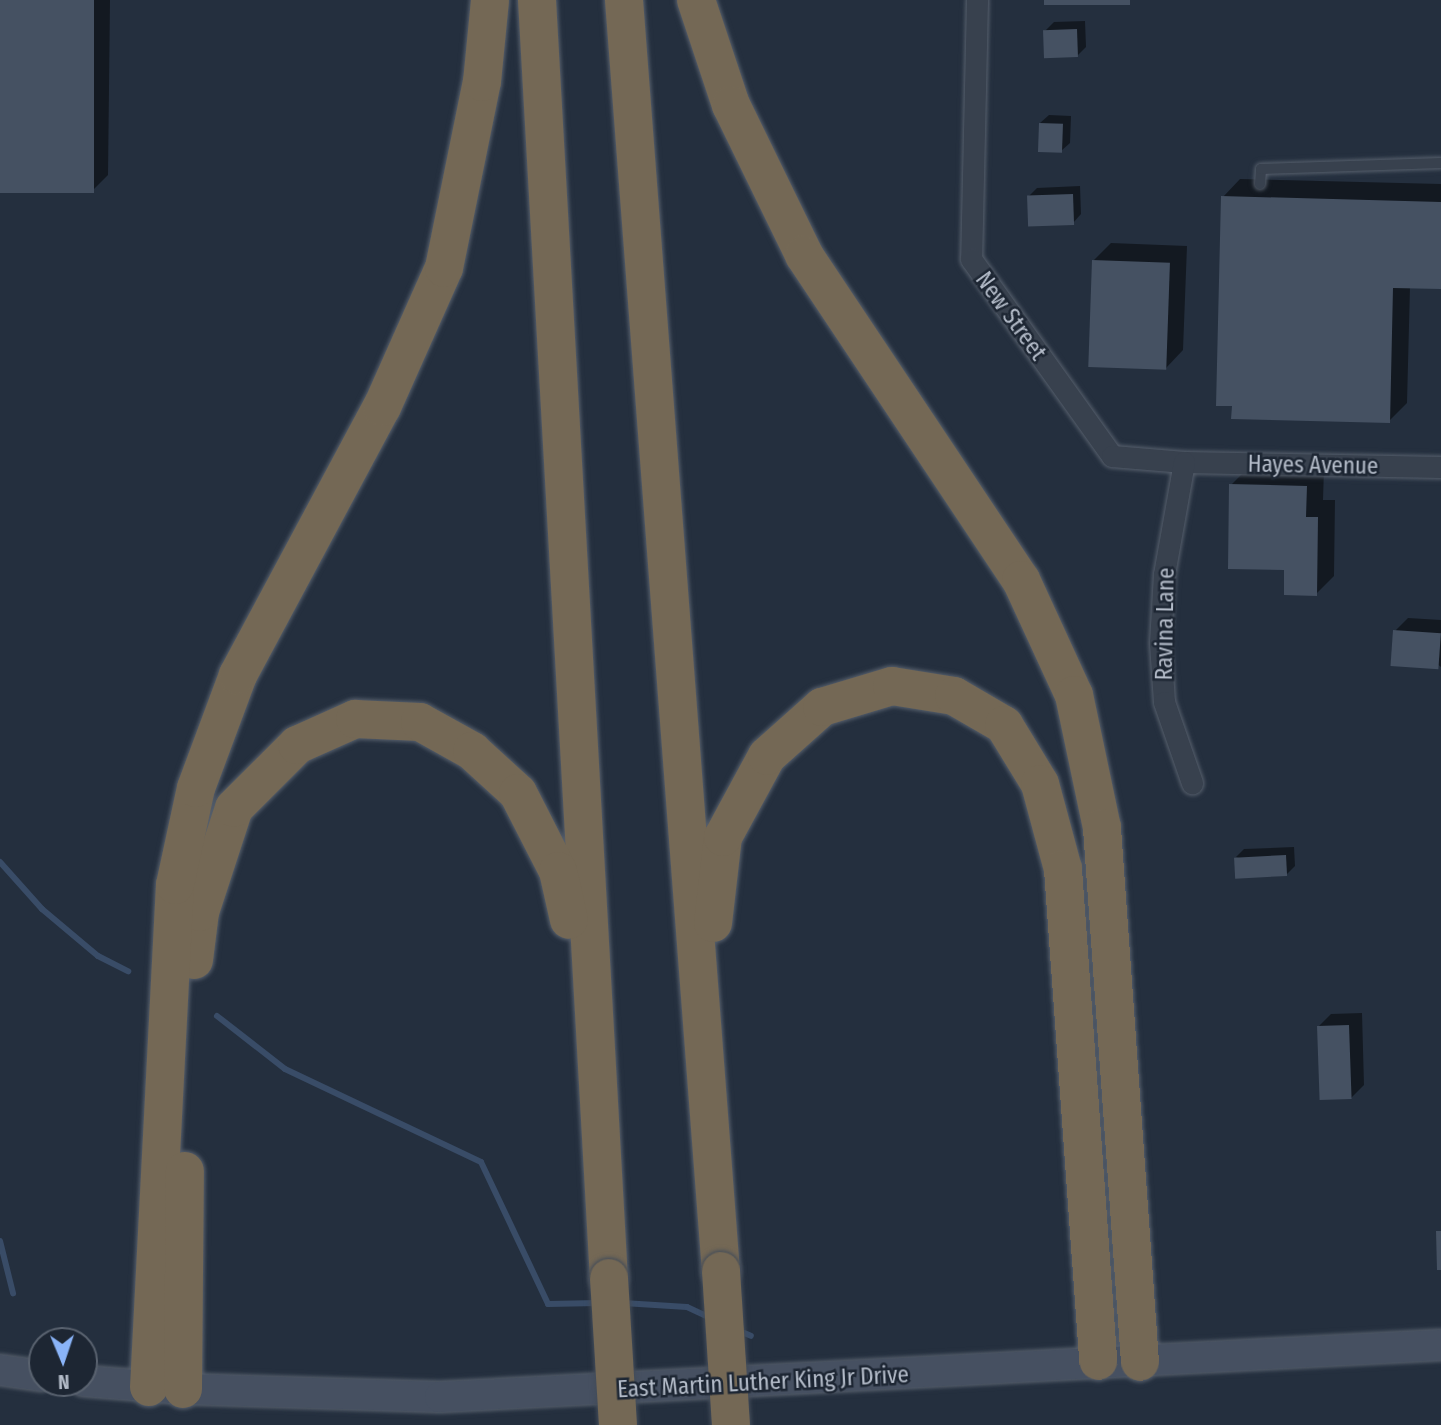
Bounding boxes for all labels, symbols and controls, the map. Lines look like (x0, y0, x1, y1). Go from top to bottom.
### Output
street label: New Street (970, 266, 1052, 366)
street label: Hayes Avenue (1247, 450, 1379, 480)
street label: Ravina Lane (1150, 567, 1180, 681)
north arrow (28, 1327, 98, 1397)
street label: East Martin Luther King Jr Drive (617, 1361, 909, 1403)
text: N (58, 1370, 70, 1393)

